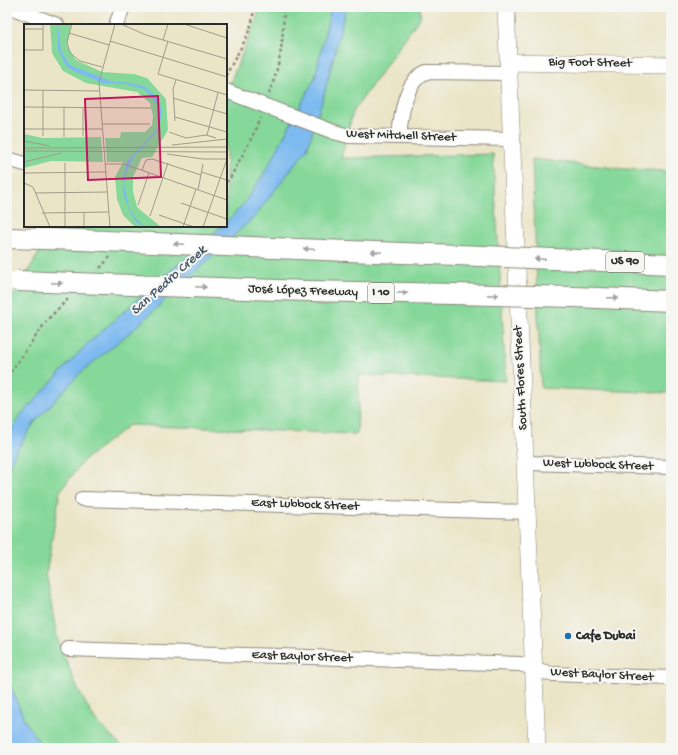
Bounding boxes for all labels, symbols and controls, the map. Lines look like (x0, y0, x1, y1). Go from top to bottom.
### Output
inset map (24, 24, 227, 227)
street label: Big Foot Street (547, 55, 633, 71)
street label: West Mitchell Street (346, 127, 458, 145)
water label: San Pedro Creek (128, 241, 212, 319)
one-way arrow (172, 241, 185, 247)
one-way arrow (303, 246, 315, 253)
one-way arrow (369, 249, 382, 255)
road number: US 90 (606, 252, 644, 272)
one-way arrow (534, 255, 546, 262)
one-way arrow (51, 279, 63, 286)
street label: José López Freeway (248, 282, 359, 300)
road number: I 10 (368, 283, 394, 303)
one-way arrow (195, 284, 207, 291)
one-way arrow (396, 290, 409, 296)
one-way arrow (487, 292, 500, 298)
one-way arrow (607, 295, 619, 302)
street label: South Flores Street (511, 324, 531, 431)
street label: West Lubbock Street (543, 456, 655, 474)
street label: East Lubbock Street (251, 496, 361, 514)
place label: Cafe Dubai (575, 628, 636, 644)
marker: Cafe Dubai (563, 631, 573, 641)
street label: East Baylor Street (251, 648, 354, 666)
street label: West Baylor Street (550, 665, 656, 685)

